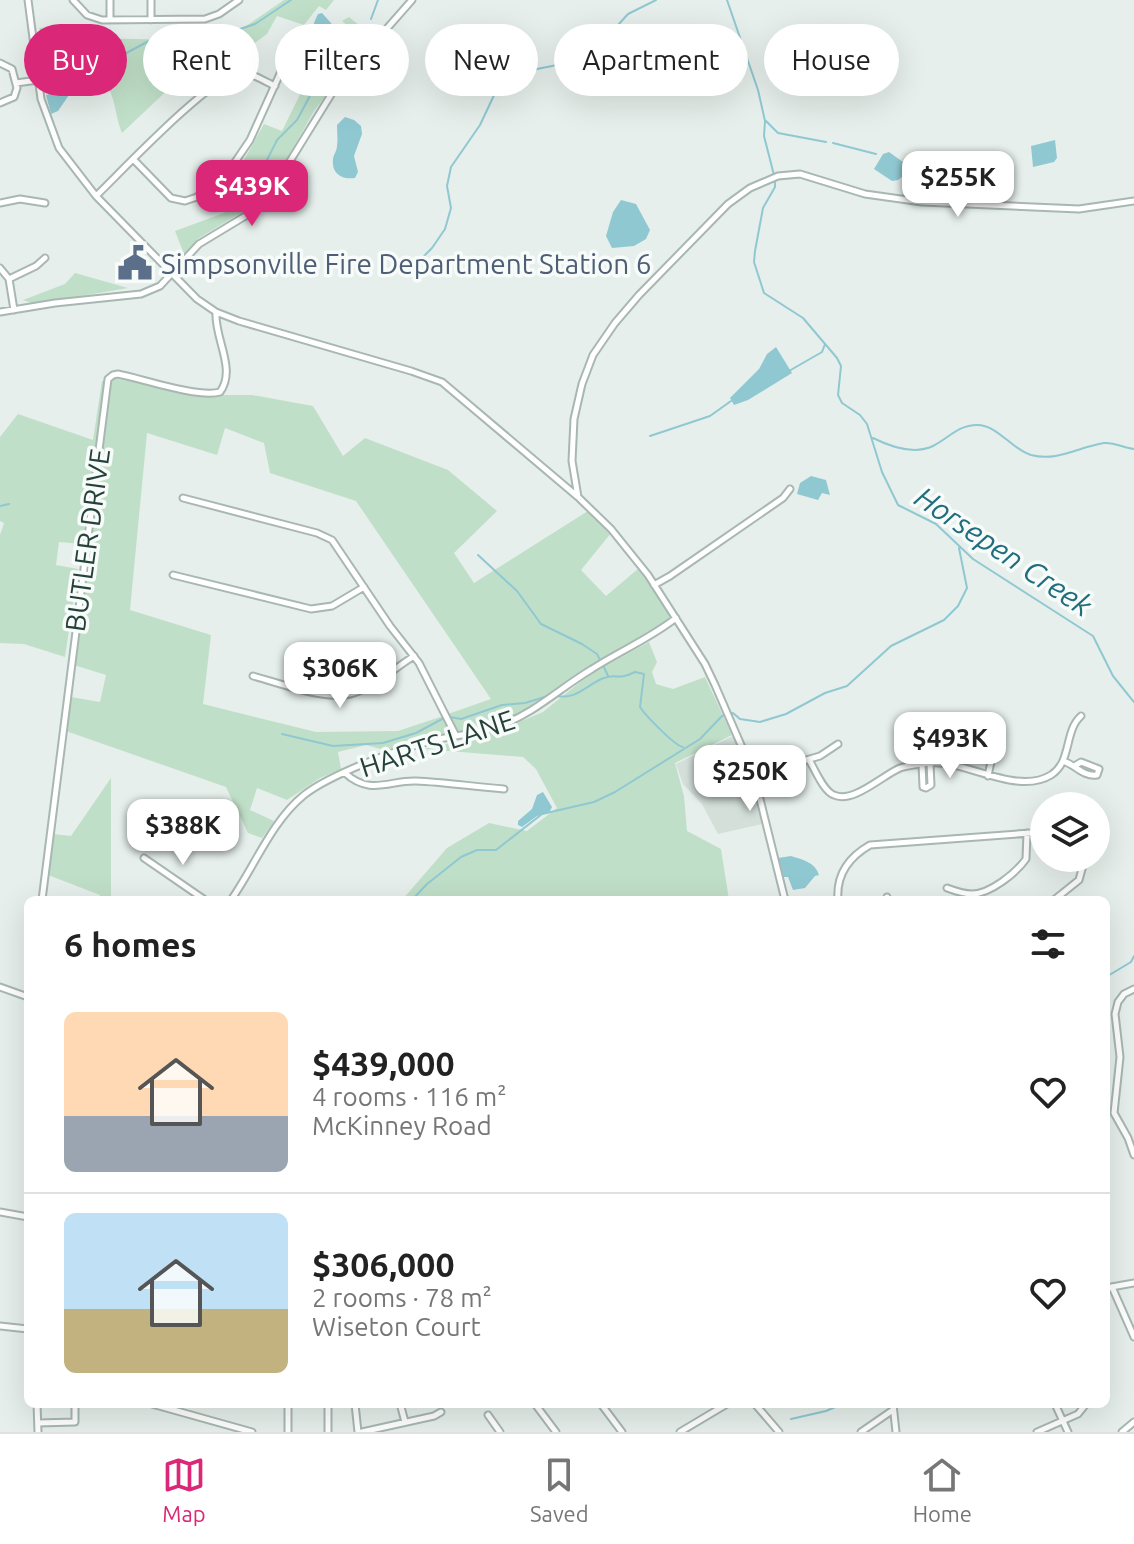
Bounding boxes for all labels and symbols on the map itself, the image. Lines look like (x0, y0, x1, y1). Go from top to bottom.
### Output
pin: $255K (902, 151, 1014, 219)
pin: $439K (196, 160, 308, 228)
public building icon: Simpsonville Fire Department Station 6 (116, 244, 154, 282)
place label: Simpsonville Fire Department Station 6 (161, 248, 652, 279)
street label: BUTLER DRIVE (59, 447, 115, 633)
water label: Horsepen Creek (909, 479, 1099, 623)
pin: $306K (284, 642, 396, 710)
street label: HARTS LANE (356, 703, 518, 783)
pin: $493K (894, 712, 1006, 780)
pin: $250K (694, 745, 806, 813)
pin: $388K (127, 799, 239, 867)

